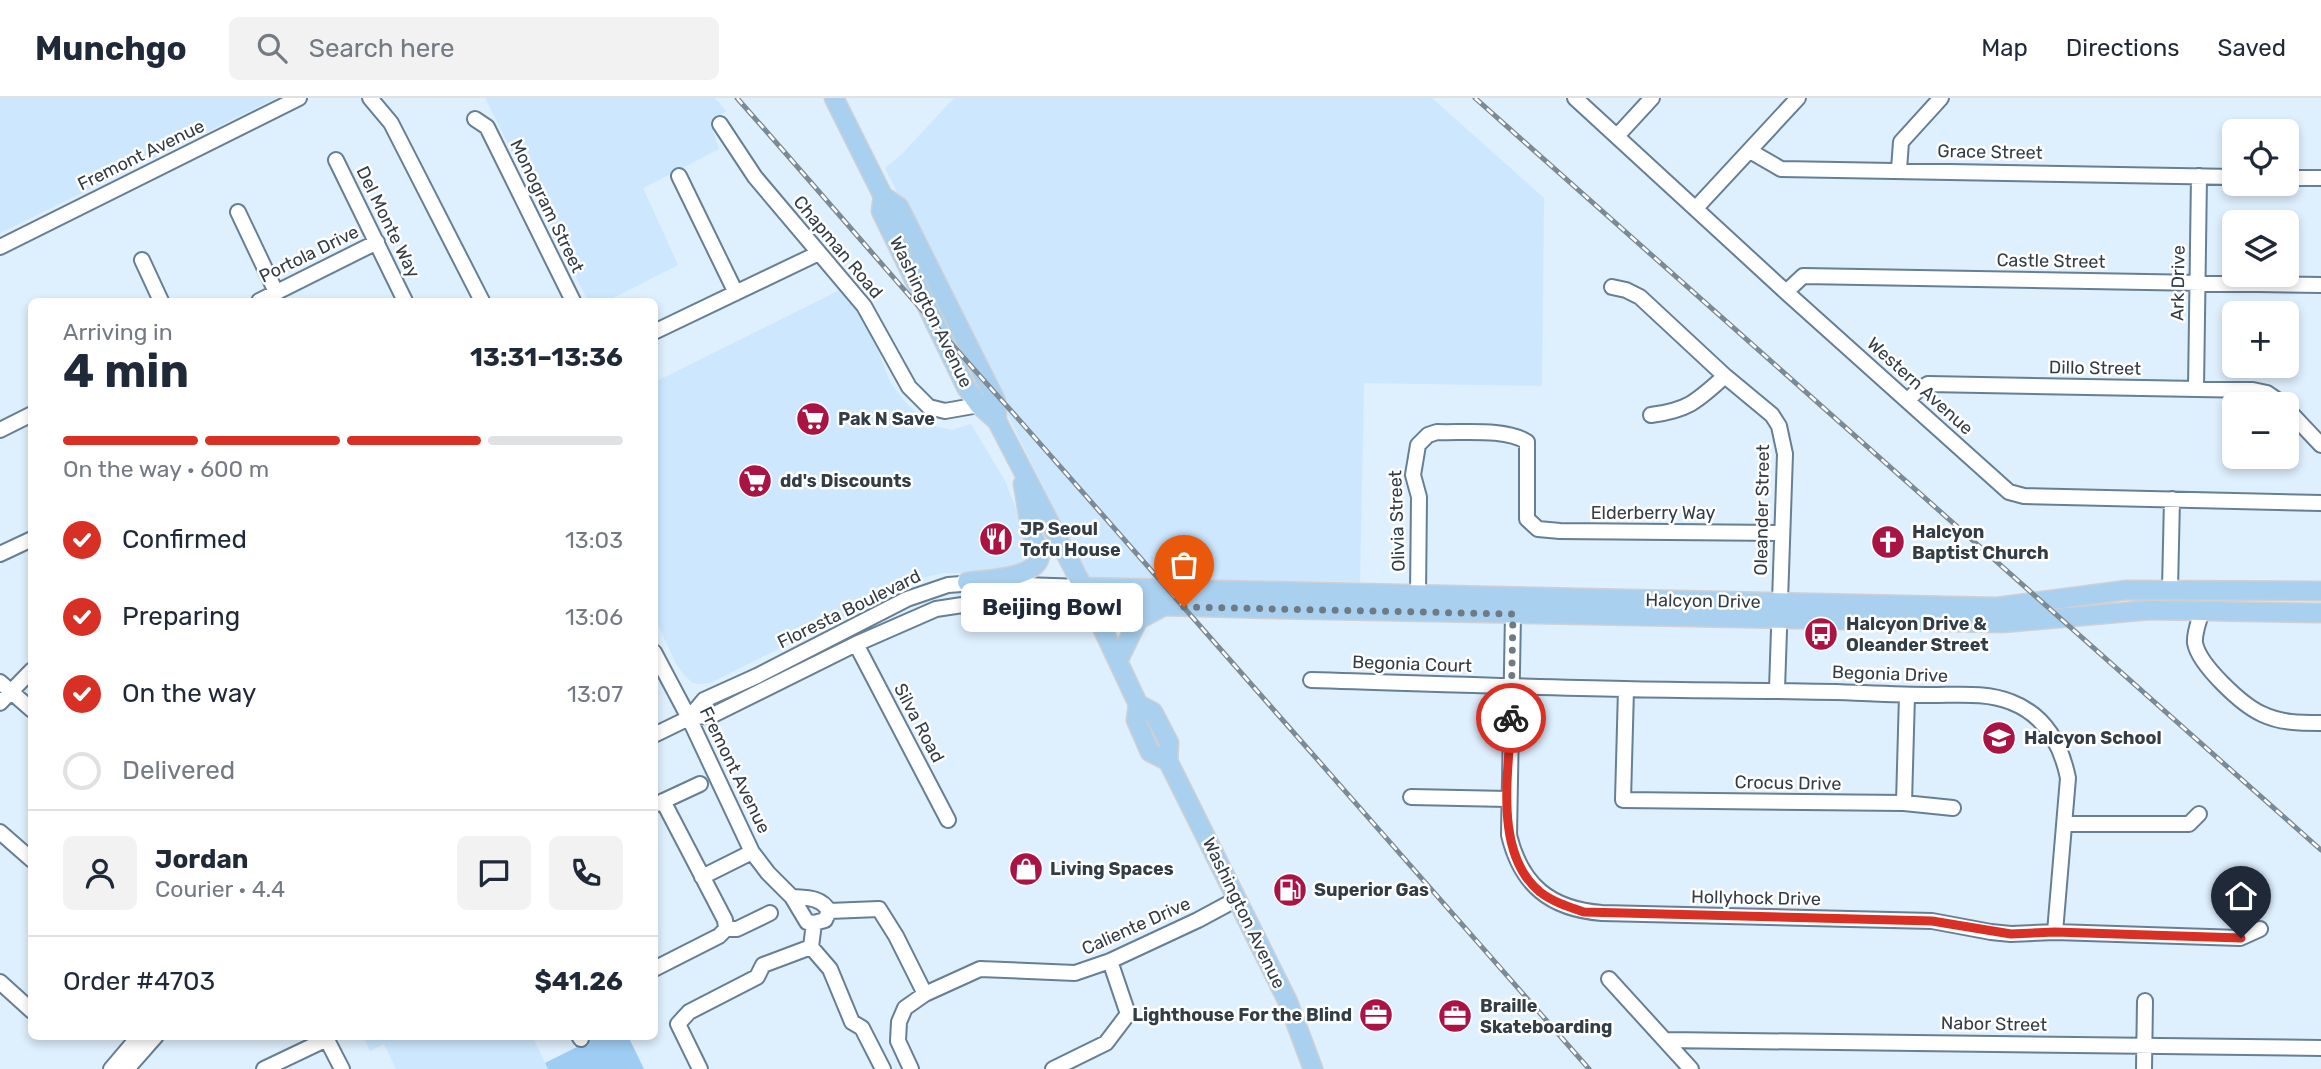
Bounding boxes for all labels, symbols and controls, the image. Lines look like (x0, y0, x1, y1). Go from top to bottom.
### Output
search box (229, 17, 719, 80)
text: Munchgo (35, 29, 187, 68)
icon: search (253, 29, 291, 67)
text: Search here (309, 33, 455, 64)
text: Map (1981, 34, 2028, 62)
text: Directions (2066, 34, 2179, 62)
text: Saved (2217, 34, 2286, 62)
street label: Fremont Avenue (74, 115, 208, 195)
map controls (2222, 119, 2299, 469)
button: locate (2222, 119, 2299, 196)
street label: Monogram Street (505, 136, 589, 276)
street label: Grace Street (1937, 140, 2043, 164)
street label: Del Monte Way (351, 163, 425, 282)
street label: Chapman Road (789, 191, 887, 303)
button: layers (2222, 210, 2299, 287)
street label: Portola Drive (256, 220, 362, 288)
street label: Washington Avenue (885, 233, 977, 391)
street label: Ark Drive (2166, 245, 2190, 321)
street label: Castle Street (1996, 249, 2106, 273)
button: + (2222, 301, 2299, 378)
text: Arriving in (63, 318, 173, 346)
street label: Western Avenue (1862, 333, 1978, 439)
text: 13:31–13:36 (470, 342, 623, 373)
text: 4 min (63, 344, 189, 399)
street label: Dillo Street (2049, 356, 2141, 380)
button: − (2222, 392, 2299, 469)
supermarket icon: Pak N Save (794, 400, 832, 438)
place label: Pak N Save (838, 408, 935, 430)
street label: Oleander Street (1750, 444, 1774, 576)
text: On the way · 600 m (63, 455, 269, 483)
supermarket icon: dd's Discounts (736, 462, 774, 500)
place label: dd's Discounts (780, 470, 912, 492)
street label: Olivia Street (1384, 470, 1410, 572)
street label: Elderberry Way (1591, 502, 1715, 524)
place label: JP Seoul Tofu House (1020, 518, 1121, 561)
restaurant icon: JP Seoul Tofu House (977, 520, 1015, 558)
icon: check (63, 521, 101, 559)
place label: Halcyon Baptist Church (1912, 521, 2049, 564)
church icon: Halcyon Baptist Church (1869, 523, 1907, 561)
text: Confirmed (122, 524, 247, 555)
text: 13:03 (565, 526, 623, 554)
pin (1154, 535, 1214, 607)
icon: bag (1165, 546, 1203, 584)
street label: Floresta Boulevard (774, 565, 924, 653)
callout: Beijing Bowl (960, 582, 1142, 632)
street label: Halcyon Drive (1645, 589, 1761, 613)
text: Beijing Bowl (982, 593, 1122, 621)
icon: check (63, 598, 101, 636)
text: Preparing (122, 601, 240, 632)
text: 13:06 (565, 603, 623, 631)
place label: Halcyon Drive & Oleander Street (1846, 613, 1989, 656)
bus stop icon: Halcyon Drive & Oleander Street (1802, 615, 1840, 653)
street label: Begonia Court (1352, 651, 1472, 677)
street label: Begonia Drive (1832, 661, 1948, 687)
icon: check (63, 675, 101, 713)
text: On the way (122, 678, 256, 709)
text: 13:07 (567, 680, 623, 708)
street label: Silva Road (889, 680, 949, 766)
courier (1476, 683, 1546, 753)
icon: bike (1492, 699, 1530, 737)
street label: Fremont Avenue (695, 703, 775, 837)
school or university icon: Halcyon School (1980, 719, 2018, 757)
place label: Halcyon School (2024, 727, 2162, 749)
text: Delivered (122, 755, 235, 786)
street label: Crocus Drive (1734, 771, 1842, 795)
street label: Washington Avenue (1198, 834, 1290, 992)
button: person (63, 836, 137, 910)
button: chat (457, 836, 531, 910)
button: phone (549, 836, 623, 910)
text: Jordan (155, 844, 248, 875)
shop icon: Living Spaces (1007, 850, 1045, 888)
place label: Living Spaces (1050, 858, 1174, 880)
pin (2211, 866, 2271, 938)
fuel station icon: Superior Gas (1271, 871, 1309, 909)
text: Courier · 4.4 (155, 875, 285, 903)
icon: home (2222, 877, 2260, 915)
place label: Superior Gas (1314, 879, 1429, 901)
street label: Hollyhock Drive (1691, 886, 1821, 910)
street label: Caliente Drive (1078, 892, 1194, 960)
text: Order #4703 (63, 966, 215, 997)
text: $41.26 (534, 966, 623, 997)
place label: Braille Skateboarding (1480, 995, 1612, 1038)
office icon: Lighthouse For the Blind (1357, 996, 1395, 1034)
office icon: Braille Skateboarding (1436, 997, 1474, 1035)
place label: Lighthouse For the Blind (1132, 1004, 1352, 1026)
street label: Nabor Street (1941, 1012, 2047, 1036)

